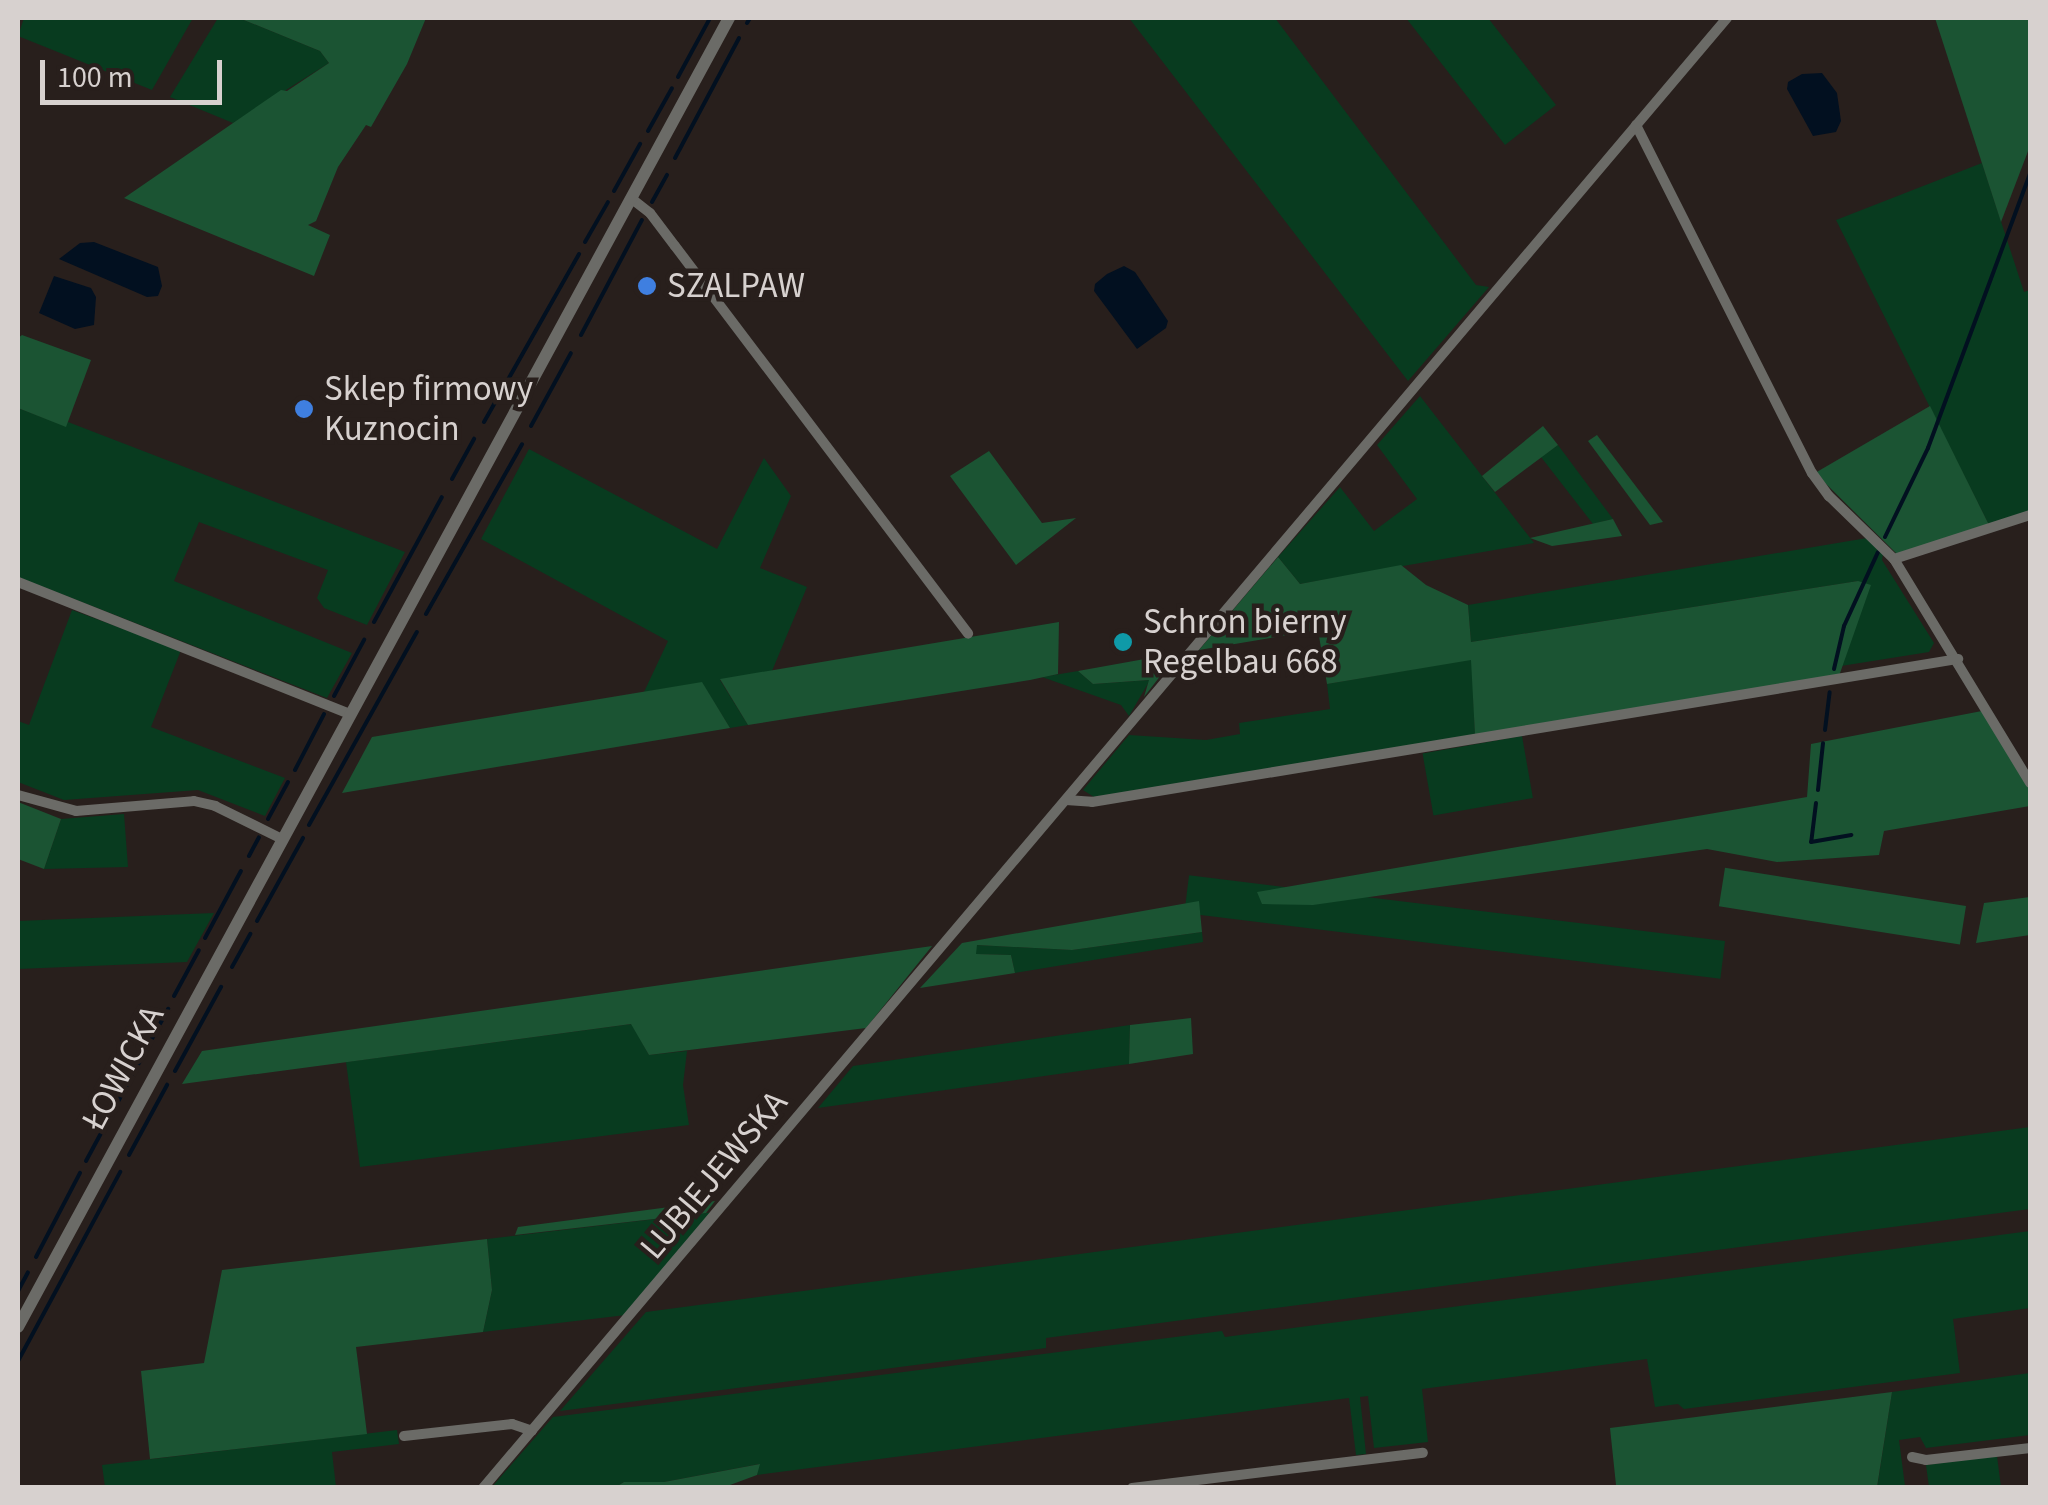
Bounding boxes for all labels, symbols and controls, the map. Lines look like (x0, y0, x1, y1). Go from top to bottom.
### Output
scale bar (45, 40, 228, 102)
text: 100 m (57, 56, 133, 99)
place label: SZALPAW (667, 265, 805, 307)
marker: SZALPAW (636, 275, 658, 297)
place label: Sklep firmowy Kuznocin (324, 368, 533, 450)
marker: Sklep firmowy Kuznocin (293, 398, 315, 420)
place label: Schron bierny Regelbau 668 (1143, 601, 1347, 683)
marker: Schron bierny Regelbau 668 (1112, 631, 1134, 653)
street label: ŁOWICKA (73, 998, 173, 1138)
street label: LUBIEJEWSKA (631, 1082, 797, 1268)

